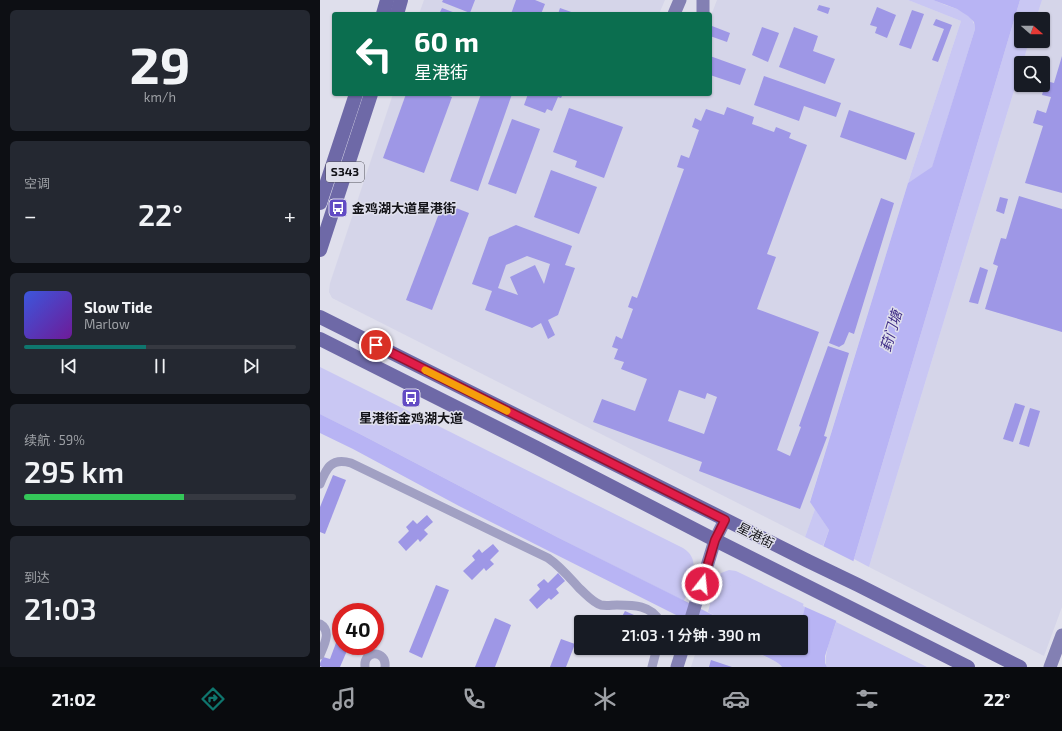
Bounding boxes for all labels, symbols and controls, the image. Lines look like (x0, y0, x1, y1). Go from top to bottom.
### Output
north arrow (1014, 12, 1050, 48)
map controls (1014, 12, 1050, 92)
text: 60 m (414, 24, 479, 58)
icon: left (348, 28, 400, 80)
text: 29 (130, 32, 190, 94)
button: search (1014, 56, 1050, 92)
text: 星港街 (414, 61, 468, 83)
text: km/h (144, 89, 176, 105)
road number: S343 (326, 162, 364, 182)
text: 空调 (24, 175, 50, 191)
text: 22° (138, 196, 183, 232)
bus stop icon: 金鸡湖大道星港街 (327, 197, 349, 219)
place label: 金鸡湖大道星港街 (352, 200, 456, 216)
text: − (24, 202, 37, 228)
text: + (284, 202, 296, 228)
text: Slow Tide (84, 298, 152, 316)
water label: 葑门塘 (876, 306, 905, 353)
text: Marlow (84, 316, 130, 332)
pin (359, 328, 393, 362)
icon: arrive (365, 334, 387, 356)
icon: previous (58, 355, 80, 377)
icon: pause (149, 355, 171, 377)
icon: next (240, 355, 262, 377)
bus stop icon: 星港街金鸡湖大道 (400, 387, 422, 409)
place label: 星港街金鸡湖大道 (359, 410, 463, 426)
text: 续航 · 59% (24, 432, 85, 448)
text: 295 km (24, 453, 124, 489)
street label: 星港街 (735, 519, 777, 551)
position arrow (681, 563, 723, 605)
text: 到达 (24, 569, 50, 585)
text: 21:03 (24, 590, 97, 626)
speed limit sign: 40 (332, 603, 384, 655)
text: 21:03 · 1 分钟 · 390 m (621, 626, 761, 644)
icon: directions (199, 685, 227, 713)
icon: music (330, 685, 358, 713)
icon: phone (460, 685, 488, 713)
icon: climate (591, 685, 619, 713)
icon: car (722, 685, 750, 713)
icon: filters (853, 685, 881, 713)
text: 21:02 (51, 688, 96, 710)
text: 22° (983, 688, 1011, 710)

